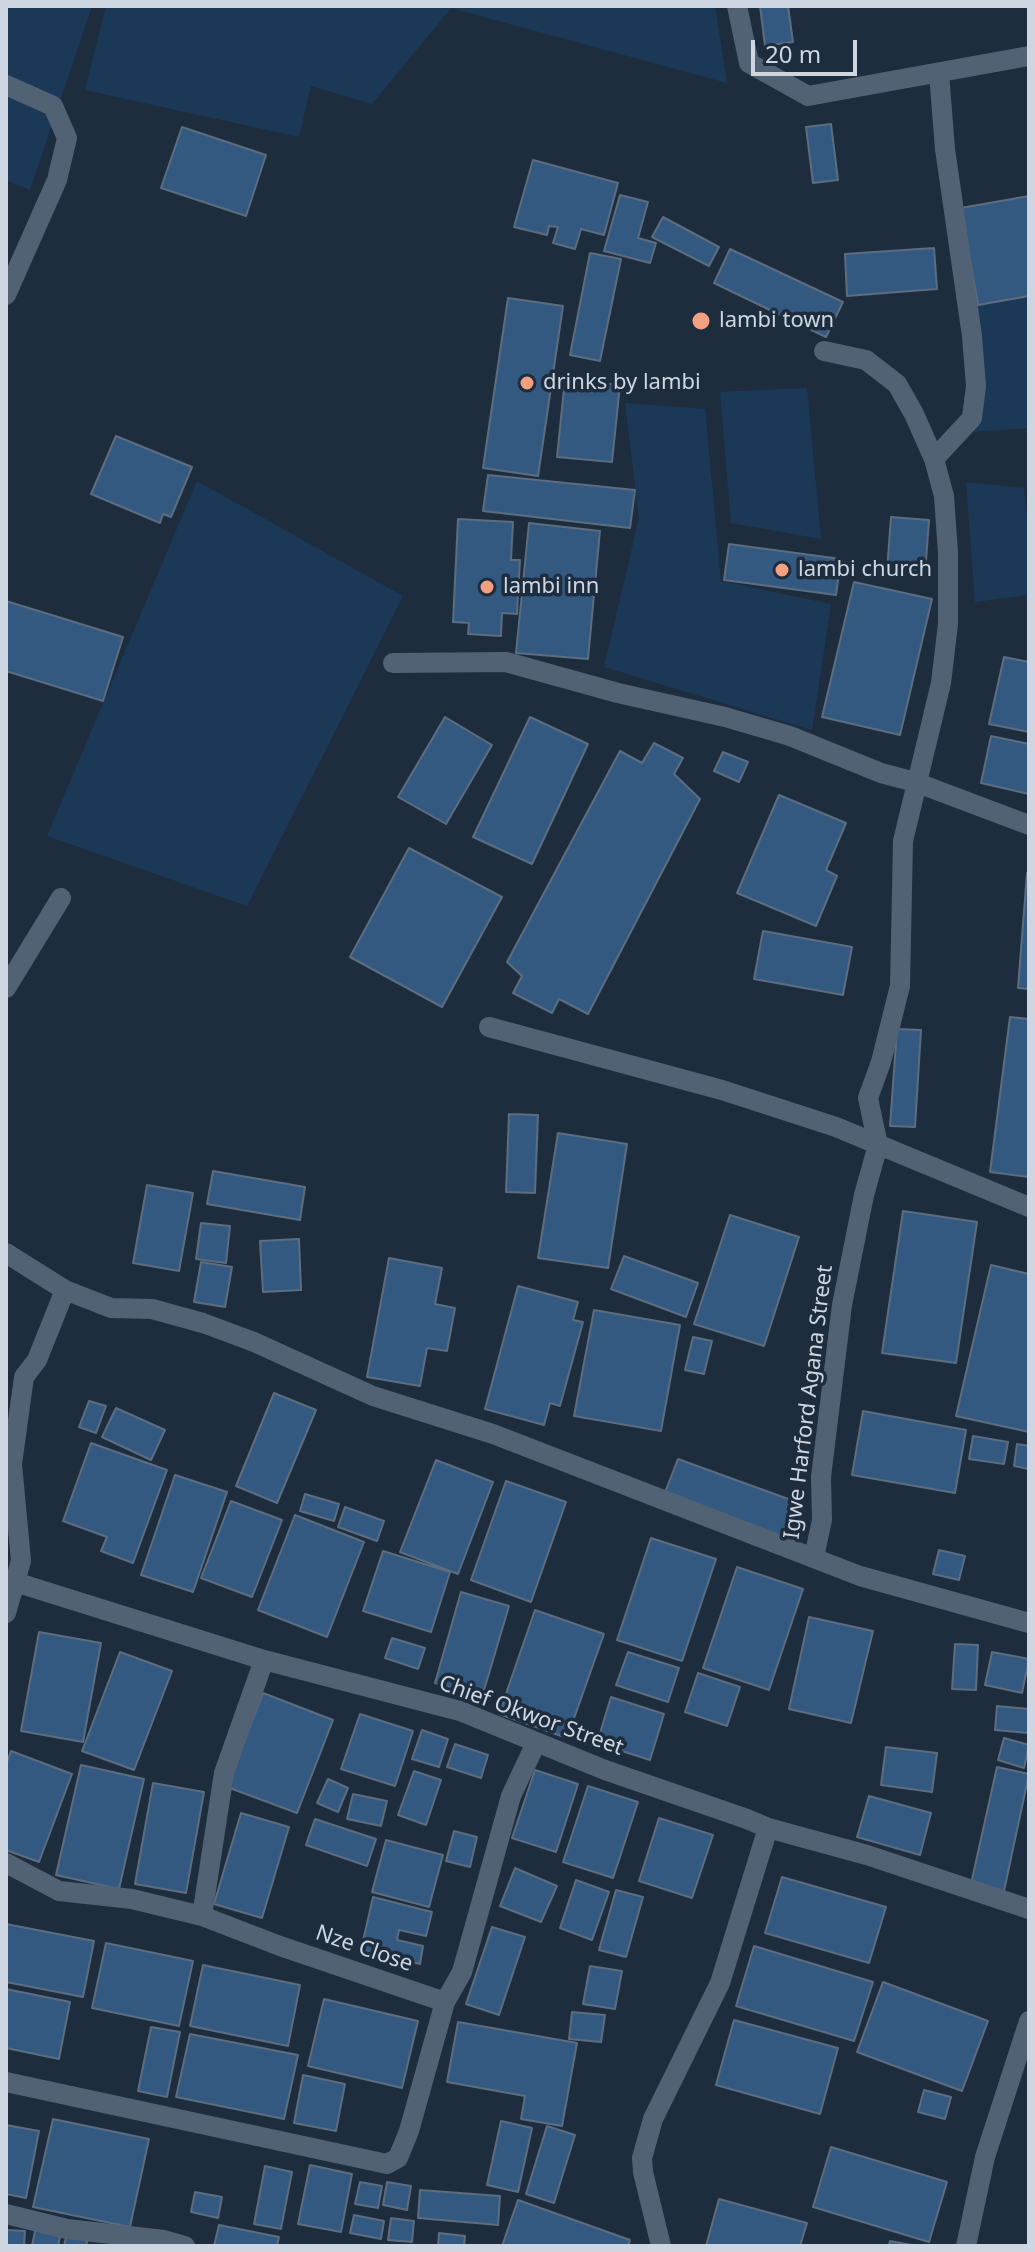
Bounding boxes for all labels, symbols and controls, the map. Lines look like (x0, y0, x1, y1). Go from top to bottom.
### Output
scale bar (755, 24, 861, 74)
text: 20 m (765, 37, 821, 70)
place label: lambi town (719, 308, 834, 334)
marker: lambi town (690, 310, 712, 332)
place label: drinks by lambi (543, 370, 701, 396)
marker: drinks by lambi (518, 374, 536, 392)
place label: lambi church (798, 557, 932, 583)
marker: lambi church (773, 561, 791, 579)
place label: lambi inn (503, 574, 599, 600)
marker: lambi inn (478, 578, 496, 596)
street label: Igwe Harford Agana Street (779, 1263, 839, 1541)
street label: Chief Okwor Street (435, 1670, 627, 1762)
street label: Nze Close (312, 1920, 416, 1978)

